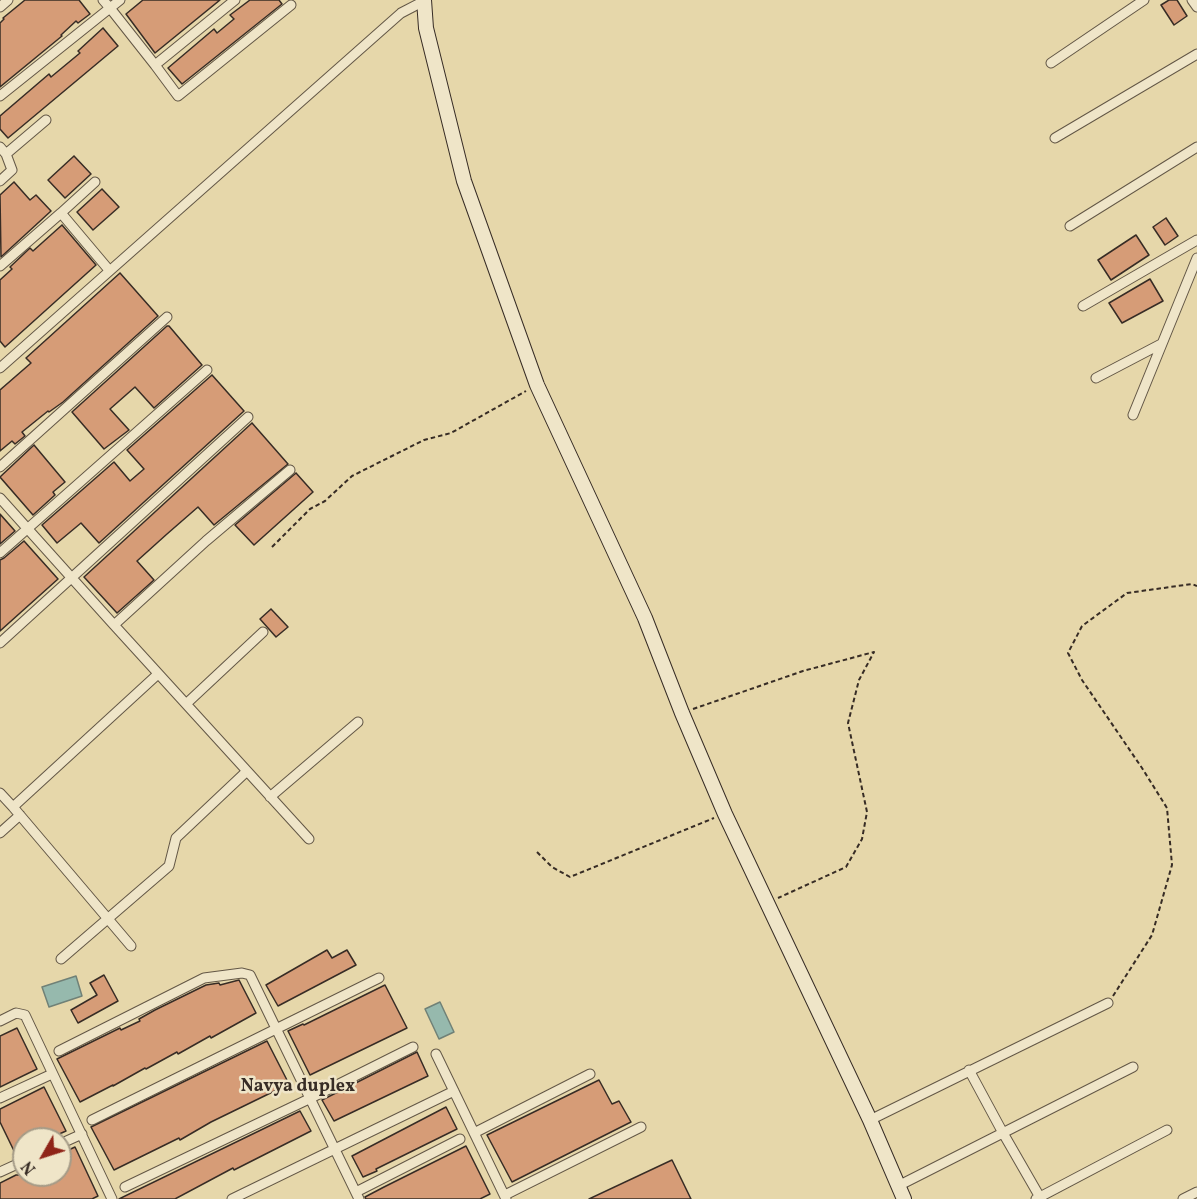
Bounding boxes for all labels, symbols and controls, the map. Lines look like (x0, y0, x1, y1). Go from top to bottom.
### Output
district label: Navya duplex (241, 1077, 355, 1099)
north arrow (12, 1127, 72, 1187)
text: N (17, 1156, 42, 1179)

